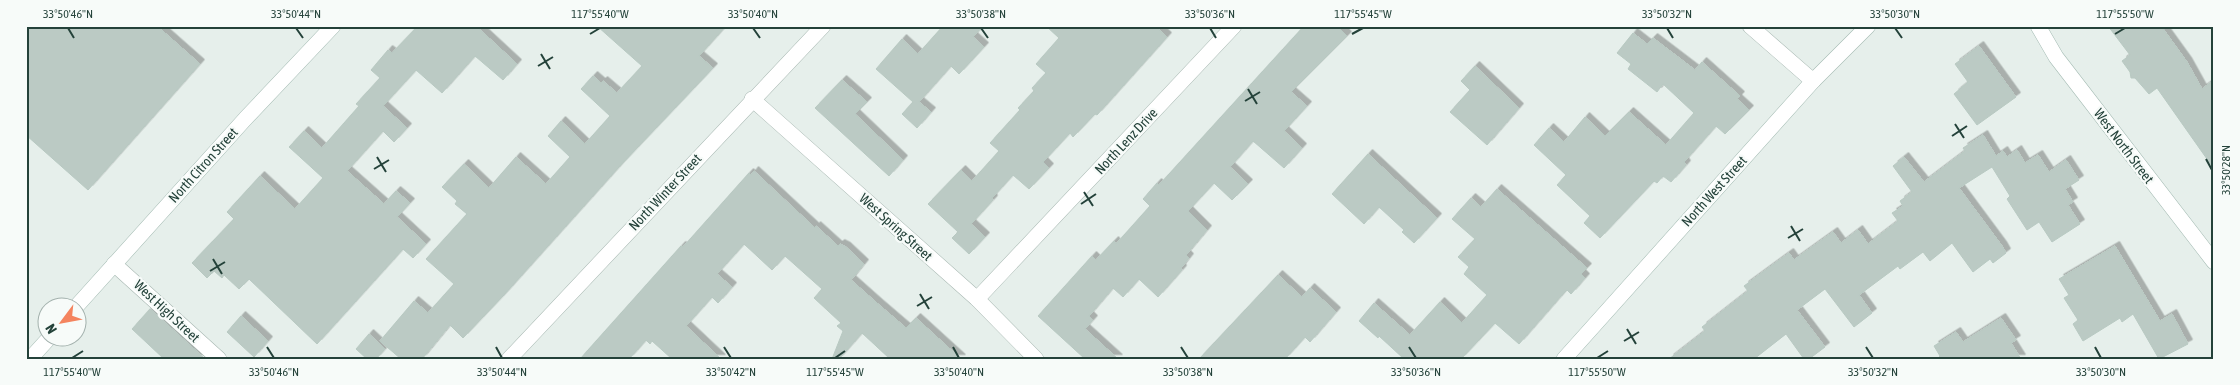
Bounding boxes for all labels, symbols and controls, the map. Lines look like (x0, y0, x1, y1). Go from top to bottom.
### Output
text: 33°50'46"N (43, 7, 93, 21)
text: 33°50'44"N (271, 7, 321, 21)
text: 117°55'40"W (571, 7, 629, 21)
text: 33°50'40"N (728, 7, 778, 21)
text: 33°50'38"N (956, 7, 1006, 21)
text: 33°50'36"N (1185, 7, 1235, 21)
text: 117°55'45"W (1334, 7, 1392, 21)
text: 33°50'32"N (1642, 7, 1692, 21)
text: 33°50'30"N (1870, 7, 1920, 21)
text: 117°55'50"W (2096, 7, 2154, 21)
street label: North Lenz Drive (1091, 105, 1161, 177)
street label: West North Street (2091, 106, 2157, 186)
street label: North Citron Street (165, 124, 241, 206)
text: 33°50'28"N (2219, 145, 2233, 195)
street label: North Winter Street (625, 150, 705, 234)
street label: North West Street (1678, 152, 1750, 230)
street label: West Spring Street (856, 190, 936, 264)
street label: West High Street (131, 277, 203, 345)
north arrow (38, 298, 88, 348)
text: N (42, 321, 60, 337)
text: 117°55'40"W (43, 365, 101, 379)
text: 33°50'46"N (249, 365, 299, 379)
text: 33°50'44"N (477, 365, 527, 379)
text: 33°50'42"N (706, 365, 756, 379)
text: 117°55'45"W (806, 365, 864, 379)
text: 33°50'40"N (934, 365, 984, 379)
text: 33°50'38"N (1163, 365, 1213, 379)
text: 33°50'36"N (1391, 365, 1441, 379)
text: 117°55'50"W (1568, 365, 1626, 379)
text: 33°50'32"N (1848, 365, 1898, 379)
text: 33°50'30"N (2076, 365, 2126, 379)

